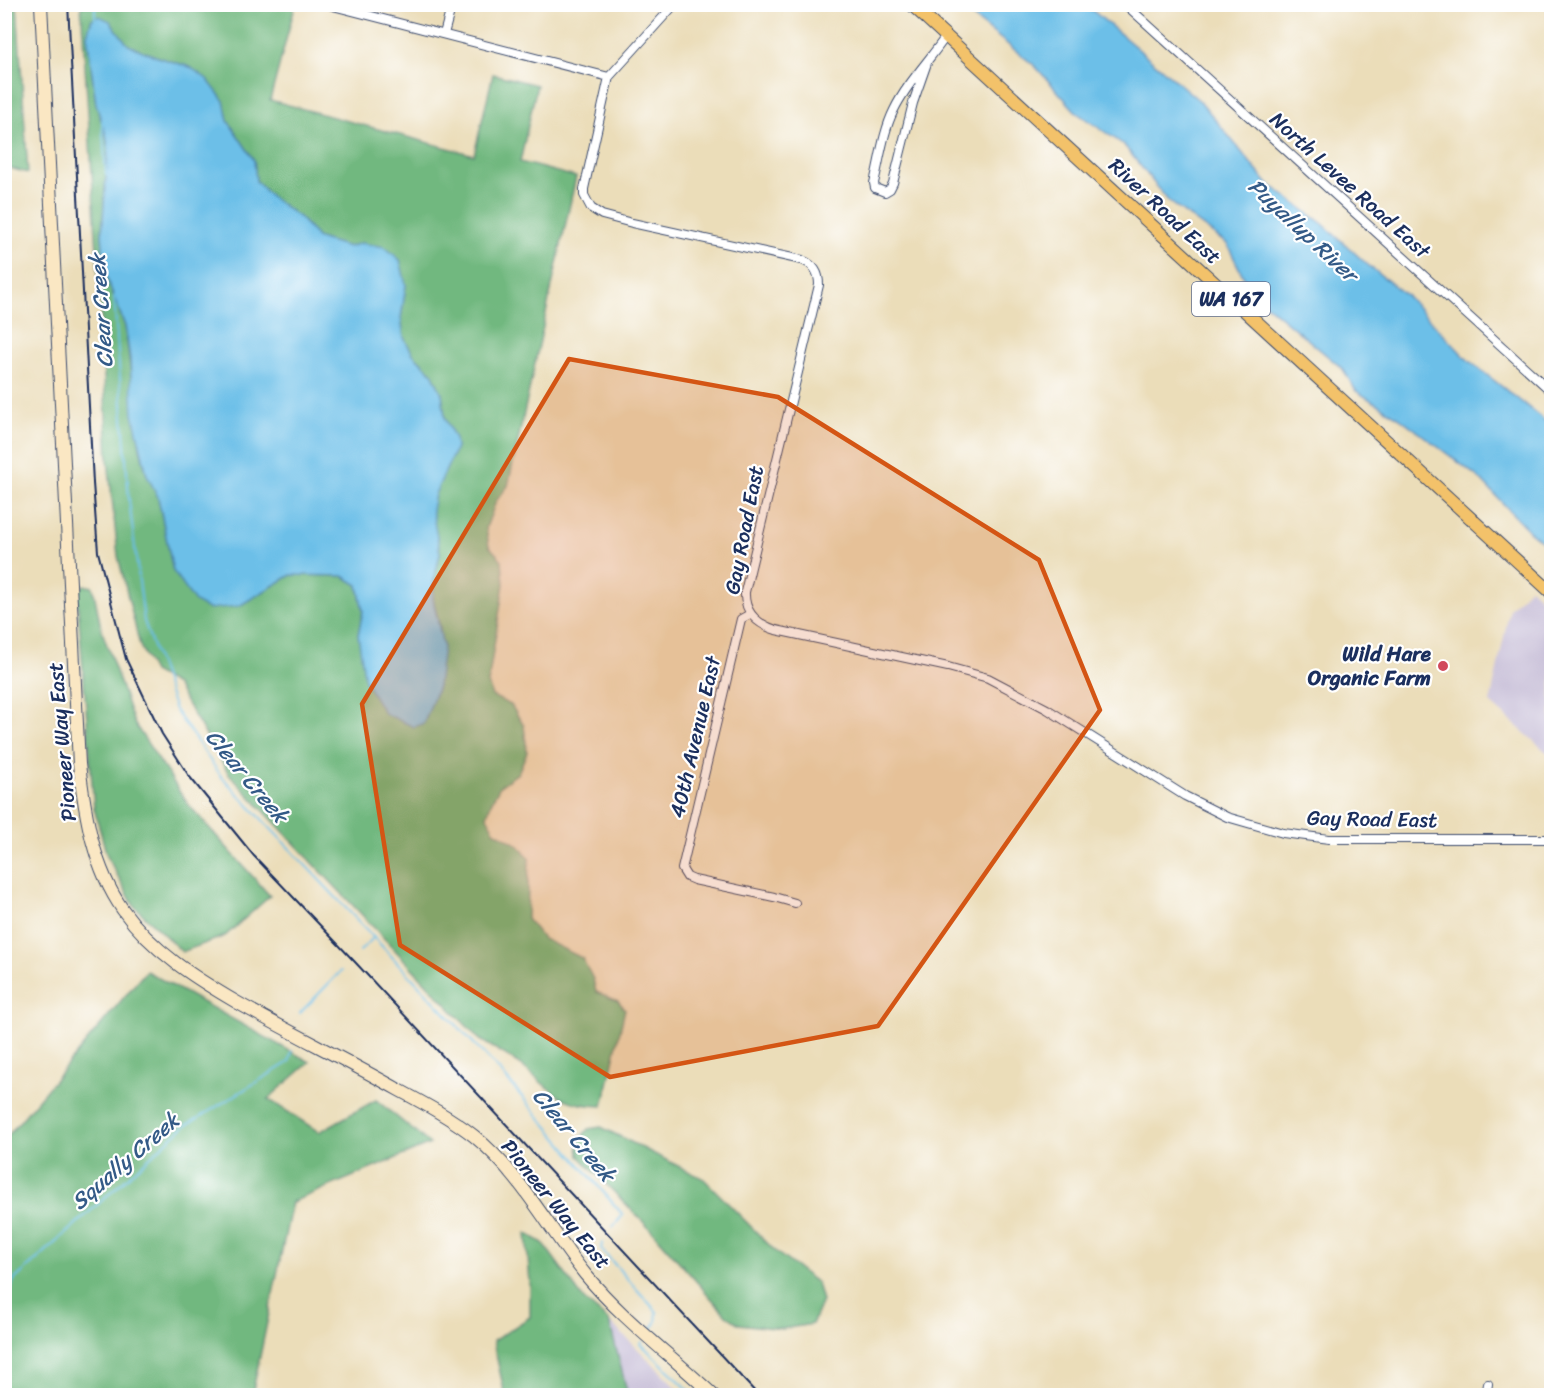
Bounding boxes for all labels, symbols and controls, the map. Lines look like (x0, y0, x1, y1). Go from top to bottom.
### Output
street label: North Levee Road East (1260, 102, 1441, 269)
street label: River Road East (1099, 148, 1231, 274)
water label: Puyallup River (1239, 168, 1370, 294)
water label: Clear Creek (77, 250, 124, 369)
road number: WA 167 (1192, 282, 1270, 316)
street label: Gay Road East (713, 462, 775, 598)
place label: Wild Hare Organic Farm (1308, 635, 1432, 697)
street label: 40th Avenue East (658, 651, 732, 822)
marker: Wild Hare Organic Farm (1436, 659, 1450, 673)
street label: Pioneer Way East (36, 661, 88, 823)
water label: Clear Creek (196, 720, 301, 835)
street label: Gay Road East (1306, 799, 1438, 839)
water label: Clear Creek (523, 1079, 628, 1194)
water label: Squally Creek (62, 1101, 189, 1220)
street label: Pioneer Way East (491, 1130, 621, 1278)

